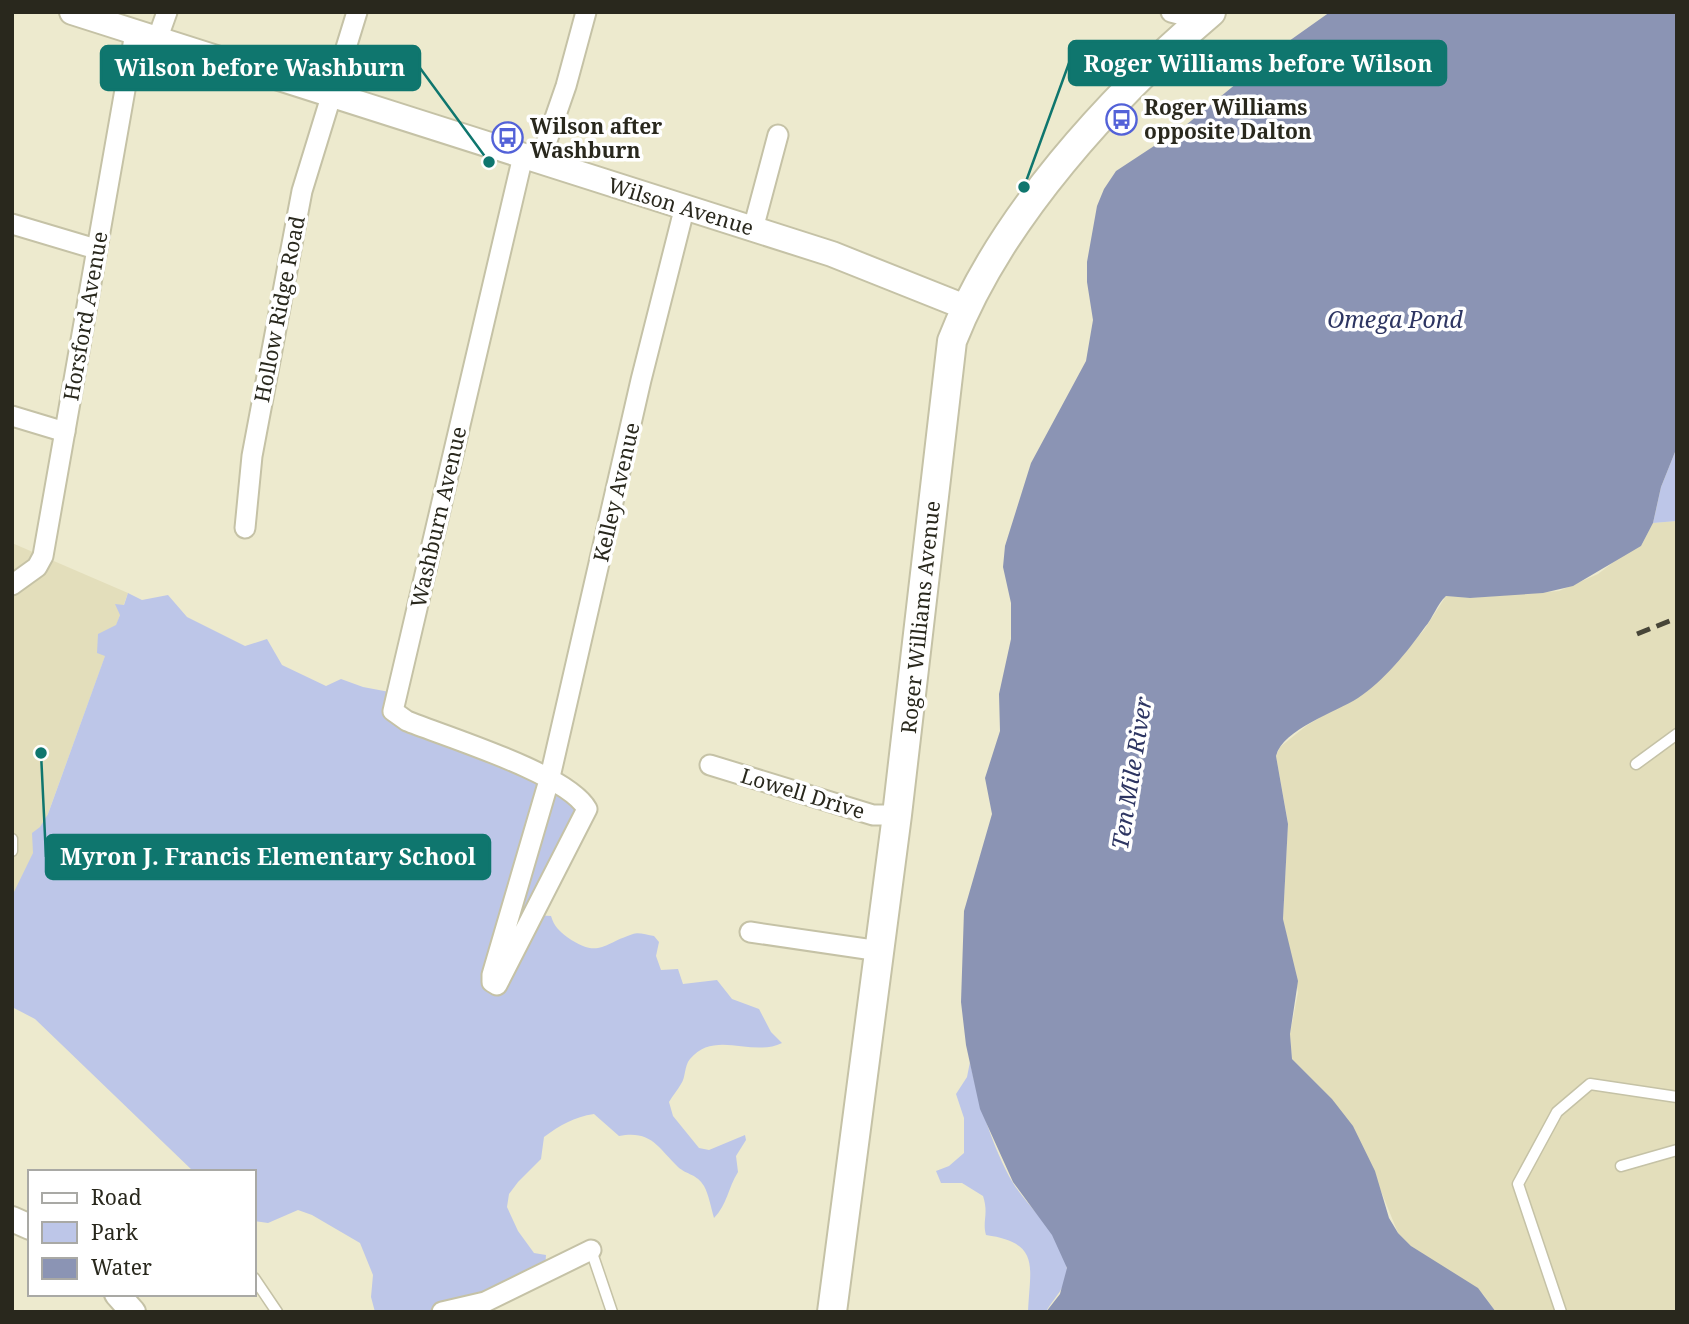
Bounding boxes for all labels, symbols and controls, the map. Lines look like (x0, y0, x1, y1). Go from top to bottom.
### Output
callout: Roger Williams before Wilson (1069, 41, 1446, 85)
callout: Wilson before Washburn (101, 46, 420, 90)
text: Roger Williams before Wilson (1084, 47, 1432, 79)
text: Wilson before Washburn (115, 51, 405, 83)
place label: Roger Williams opposite Dalton (1144, 93, 1312, 145)
bus stop icon: Roger Williams opposite Dalton (1104, 102, 1138, 136)
place label: Wilson after Washburn (530, 112, 662, 164)
bus stop icon: Wilson after Washburn (490, 121, 524, 155)
street label: Wilson Avenue (605, 171, 757, 241)
street label: Hollow Ridge Road (247, 213, 311, 405)
street label: Horsford Avenue (56, 229, 114, 403)
water label: Omega Pond (1327, 303, 1464, 335)
street label: Kelley Avenue (586, 420, 646, 564)
street label: Washburn Avenue (404, 424, 472, 610)
street label: Roger Williams Avenue (894, 499, 946, 735)
water label: Ten Mile River (1103, 694, 1159, 852)
street label: Lowell Drive (738, 761, 868, 825)
callout: Myron J. Francis Elementary School (46, 835, 490, 879)
text: Myron J. Francis Elementary School (60, 840, 476, 872)
legend (28, 1170, 256, 1296)
text: Road (91, 1183, 142, 1211)
text: Park (91, 1218, 138, 1246)
text: Water (91, 1253, 152, 1281)

